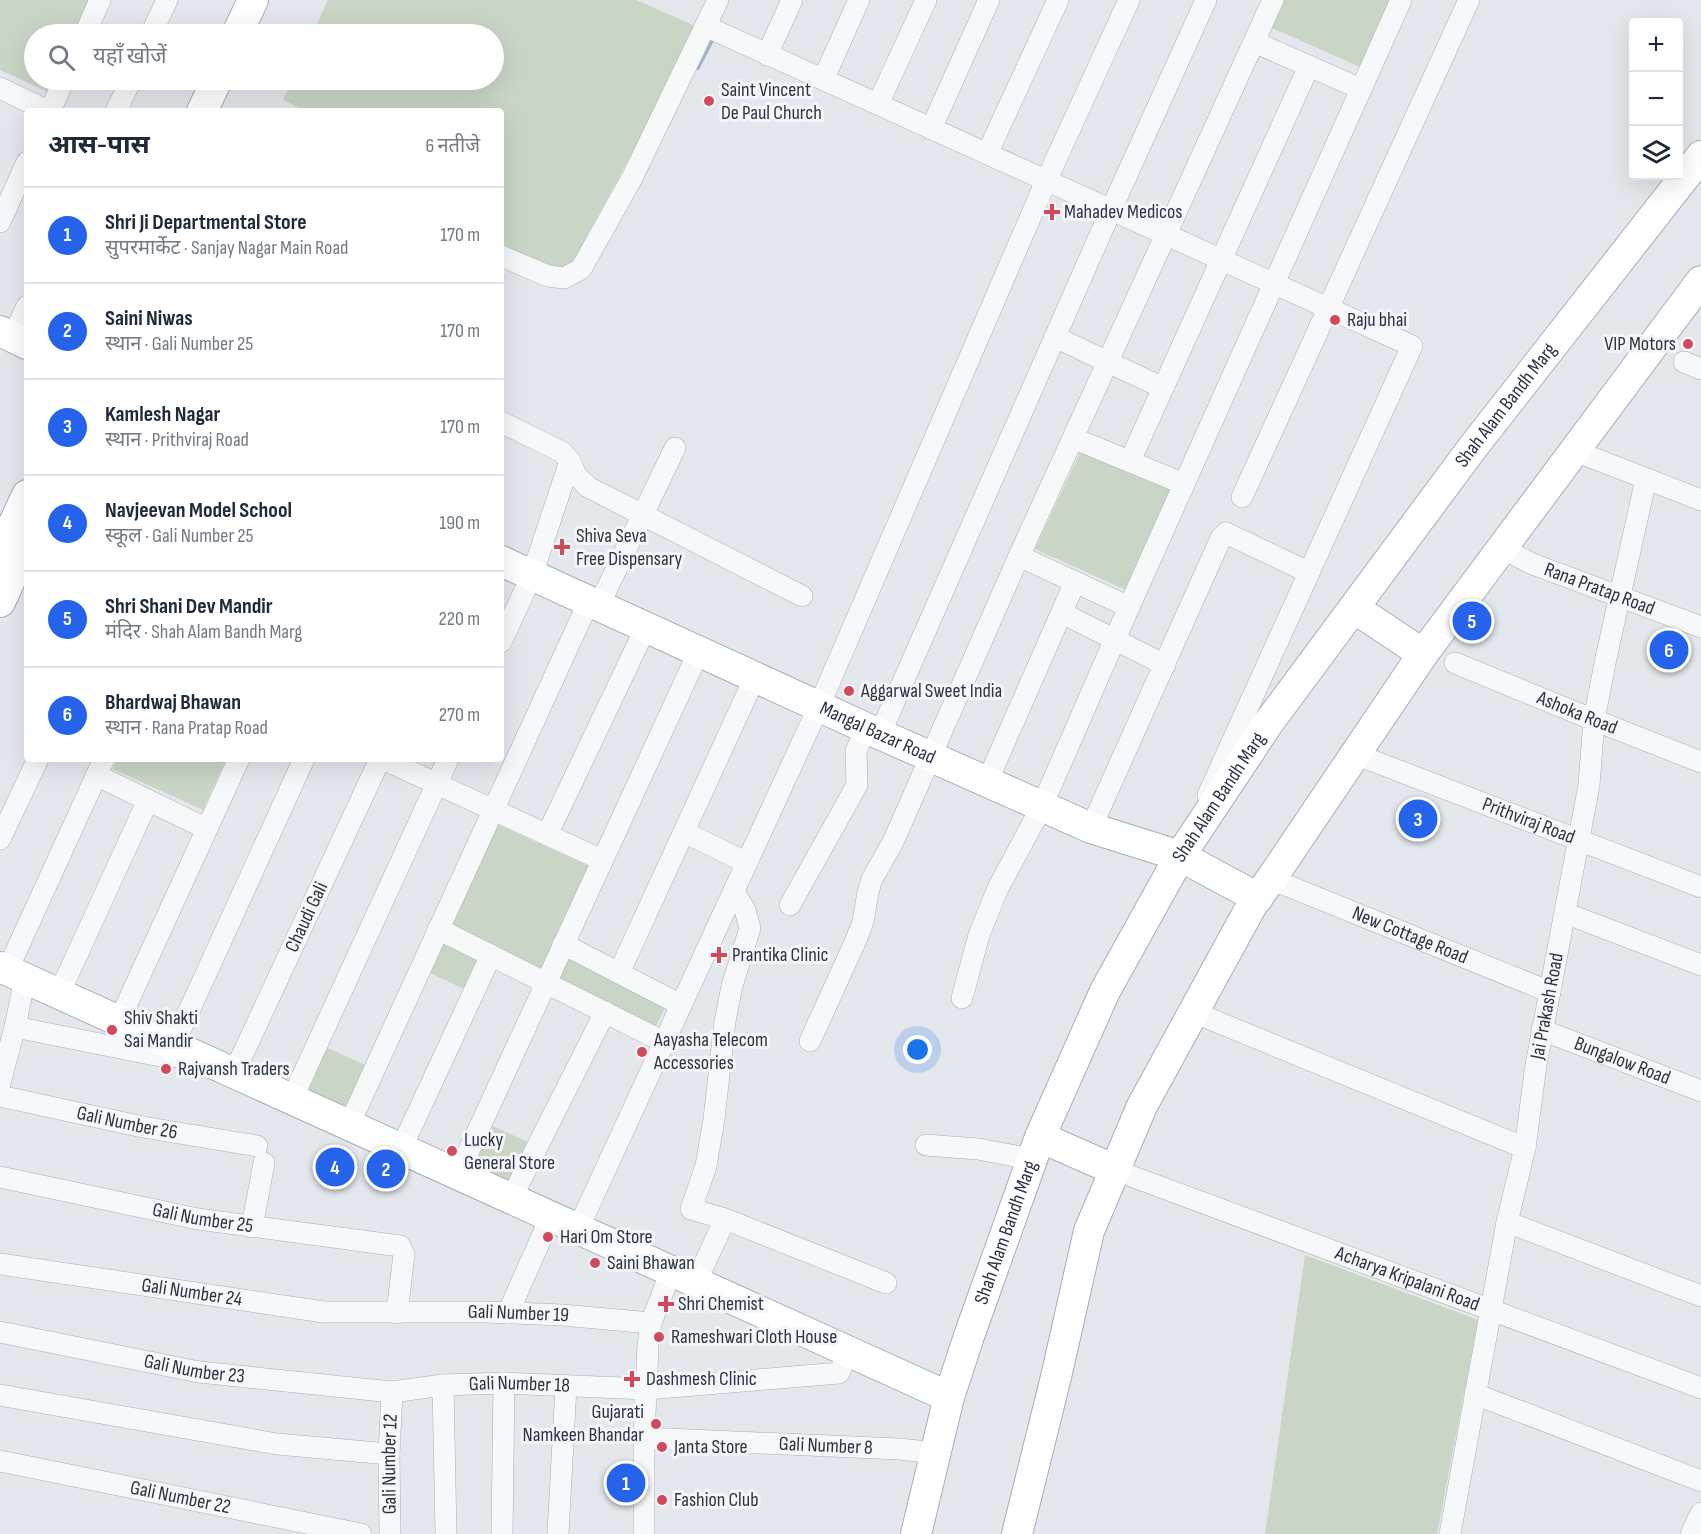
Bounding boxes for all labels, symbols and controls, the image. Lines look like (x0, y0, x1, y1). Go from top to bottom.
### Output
map controls (1629, 18, 1683, 180)
button: + (1629, 18, 1683, 72)
search box (24, 24, 504, 90)
icon: search (45, 41, 78, 74)
text: यहाँ खोजें (93, 43, 167, 70)
button: − (1629, 72, 1683, 126)
place label: Saint Vincent De Paul Church (721, 78, 822, 125)
marker: Saint Vincent De Paul Church (702, 94, 716, 108)
button: layers (1629, 126, 1683, 180)
text: आस-पास (48, 130, 150, 161)
text: 6 नतीजे (426, 134, 480, 158)
place label: Mahadev Medicos (1064, 200, 1182, 224)
marker: Mahadev Medicos (1045, 205, 1059, 219)
text: Shri Ji Departmental Store (105, 209, 307, 236)
text: 1 (64, 223, 71, 247)
text: 170 m (440, 223, 480, 247)
text: सुपरमार्केट · Sanjay Nagar Main Road (105, 236, 348, 260)
text: Saini Niwas (105, 305, 193, 332)
place label: Raju bhai (1347, 308, 1407, 332)
marker: Raju bhai (1328, 313, 1342, 327)
text: 2 (63, 319, 72, 343)
text: 170 m (440, 319, 480, 343)
text: स्थान · Gali Number 25 (105, 332, 253, 356)
place label: VIP Motors (1604, 332, 1676, 356)
marker: VIP Motors (1681, 337, 1695, 351)
street label: Shah Alam Bandh Marg (1450, 338, 1562, 472)
text: Kamlesh Nagar (105, 401, 220, 428)
text: 3 (63, 415, 72, 439)
text: 170 m (440, 415, 480, 439)
text: स्थान · Prithviraj Road (105, 428, 249, 452)
text: Navjeevan Model School (105, 497, 292, 524)
text: 4 (63, 511, 72, 535)
text: 190 m (439, 511, 480, 535)
text: स्कूल · Gali Number 25 (105, 524, 254, 548)
place label: Shiva Seva Free Dispensary (576, 524, 683, 571)
marker: Shiva Seva Free Dispensary (553, 538, 571, 556)
street label: Rana Pratap Road (1541, 557, 1658, 621)
text: Shri Shani Dev Mandir (105, 593, 273, 620)
pin: 5 (1452, 598, 1492, 644)
text: 5 (63, 607, 72, 631)
text: 220 m (439, 607, 480, 631)
text: मंदिर · Shah Alam Bandh Marg (105, 620, 302, 644)
pin: 6 (1650, 628, 1688, 672)
place label: Aggarwal Sweet India (860, 679, 1002, 703)
marker: Aggarwal Sweet India (842, 684, 856, 698)
street label: Ashoka Road (1533, 686, 1621, 740)
text: Bhardwaj Bhawan (105, 689, 241, 716)
street label: Mangal Bazar Road (816, 696, 939, 769)
text: 6 (63, 703, 72, 727)
text: 270 m (439, 703, 480, 727)
text: स्थान · Rana Pratap Road (105, 716, 268, 740)
street label: Shah Alam Bandh Marg (1167, 728, 1271, 866)
street label: Prithviraj Road (1479, 792, 1578, 849)
pin: 3 (1398, 796, 1438, 842)
street label: Chaudi Gali (280, 878, 333, 956)
street label: New Cottage Road (1349, 901, 1471, 969)
place label: Prantika Clinic (732, 943, 828, 967)
marker: Prantika Clinic (710, 946, 728, 964)
street label: Jai Prakash Road (1525, 951, 1569, 1062)
place label: Shiv Shakti Sai Mandir (124, 1006, 198, 1053)
marker: Shiv Shakti Sai Mandir (105, 1023, 119, 1037)
place label: Aayasha Telecom Accessories (653, 1028, 768, 1075)
street label: Bungalow Road (1571, 1032, 1674, 1090)
your location (903, 1035, 932, 1064)
marker: Aayasha Telecom Accessories (635, 1045, 649, 1059)
place label: Rajvansh Traders (178, 1057, 290, 1081)
marker: Rajvansh Traders (159, 1062, 173, 1076)
street label: Gali Number 26 (74, 1101, 179, 1145)
place label: Lucky General Store (464, 1128, 555, 1175)
pin: 4 (316, 1144, 354, 1190)
marker: Lucky General Store (445, 1144, 459, 1158)
pin: 2 (366, 1146, 406, 1192)
street label: Shah Alam Bandh Marg (969, 1157, 1043, 1308)
street label: Gali Number 25 (150, 1198, 255, 1238)
place label: Hari Om Store (560, 1225, 653, 1249)
marker: Hari Om Store (541, 1230, 555, 1244)
street label: Acharya Kripalani Road (1331, 1241, 1483, 1317)
place label: Saini Bhawan (607, 1251, 695, 1275)
marker: Saini Bhawan (588, 1256, 602, 1270)
street label: Gali Number 24 (140, 1273, 244, 1312)
place label: Shri Chemist (678, 1292, 764, 1316)
marker: Shri Chemist (659, 1297, 673, 1311)
street label: Gali Number 19 (468, 1300, 570, 1328)
place label: Rameshwari Cloth House (671, 1325, 837, 1349)
marker: Rameshwari Cloth House (652, 1330, 666, 1344)
street label: Gali Number 23 (142, 1349, 246, 1389)
place label: Dashmesh Clinic (646, 1367, 757, 1391)
marker: Dashmesh Clinic (623, 1370, 641, 1388)
street label: Gali Number 18 (469, 1371, 570, 1398)
place label: Gujarati Namkeen Bhandar (523, 1400, 644, 1447)
street label: Gali Number 12 (377, 1413, 403, 1515)
marker: Gujarati Namkeen Bhandar (649, 1417, 663, 1431)
street label: Gali Number 8 (778, 1432, 873, 1460)
place label: Janta Store (673, 1435, 748, 1459)
marker: Janta Store (655, 1440, 669, 1454)
pin: 1 (606, 1460, 646, 1506)
street label: Gali Number 22 (128, 1476, 233, 1519)
place label: Fashion Club (674, 1488, 759, 1512)
marker: Fashion Club (655, 1493, 669, 1507)

